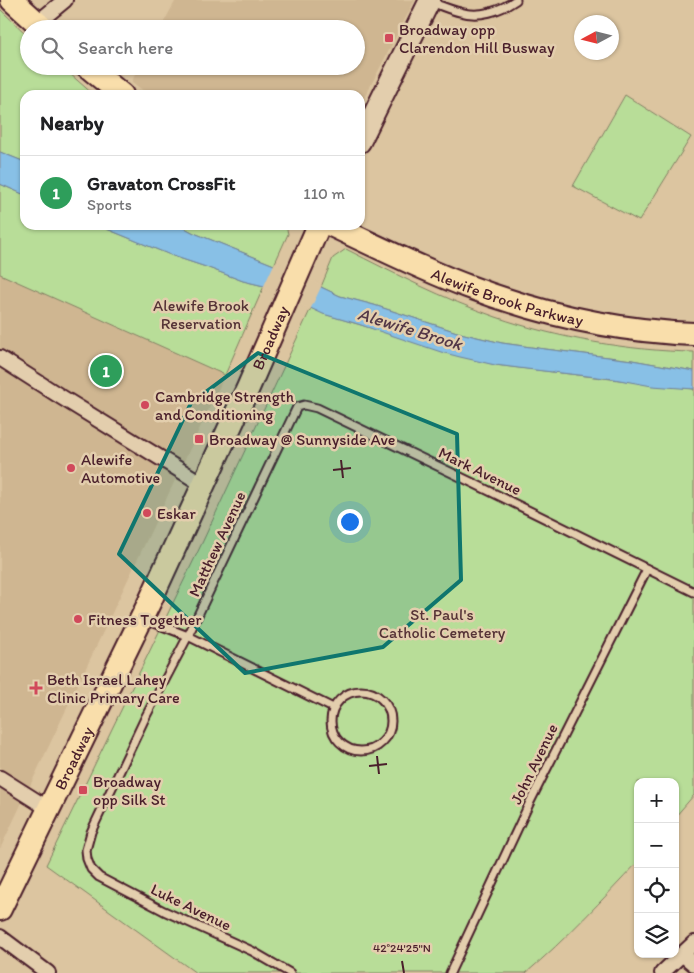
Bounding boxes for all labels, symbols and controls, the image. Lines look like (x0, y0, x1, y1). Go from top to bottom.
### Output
north arrow (574, 15, 619, 60)
search box (20, 20, 365, 75)
place label: Broadway opp Clarendon Hill Busway (399, 20, 555, 57)
marker: Broadway opp Clarendon Hill Busway (383, 32, 395, 44)
icon: search (38, 34, 66, 62)
text: Search here (78, 36, 173, 59)
text: Nearby (40, 110, 104, 135)
text: Gravaton CrossFit (87, 172, 235, 195)
text: 1 (52, 184, 60, 203)
text: 110 m (303, 184, 345, 203)
text: Sports (87, 195, 132, 214)
street label: Alewife Brook Parkway (429, 263, 585, 330)
park label: Alewife Brook Reservation (153, 296, 249, 333)
street label: Broadway (248, 302, 292, 373)
water label: Alewife Brook (355, 303, 467, 356)
pin: 1 (90, 352, 122, 390)
place label: Cambridge Strength and Conditioning (155, 387, 294, 424)
marker: Cambridge Strength and Conditioning (139, 399, 151, 411)
place label: Broadway @ Sunnyside Ave (209, 430, 395, 449)
marker: Broadway @ Sunnyside Ave (193, 433, 205, 445)
street label: Mark Avenue (435, 443, 525, 499)
place label: Alewife Automotive (81, 450, 160, 487)
marker: Alewife Automotive (65, 462, 77, 474)
street label: Matthew Avenue (184, 488, 250, 600)
place label: Eskar (157, 504, 196, 523)
marker: Eskar (141, 507, 153, 519)
your location (337, 509, 363, 535)
park label: St. Paul's Catholic Cemetery (379, 605, 506, 642)
place label: Fitness Together (88, 610, 202, 629)
marker: Fitness Together (72, 613, 84, 625)
place label: Beth Israel Lahey Clinic Primary Care (47, 670, 180, 707)
marker: Beth Israel Lahey Clinic Primary Care (29, 681, 43, 695)
street label: John Avenue (506, 721, 562, 807)
street label: Broadway (50, 723, 97, 793)
place label: Broadway opp Silk St (93, 772, 166, 809)
map controls (634, 778, 679, 958)
button: + (634, 778, 679, 823)
marker: Broadway opp Silk St (77, 784, 89, 796)
button: − (634, 823, 679, 868)
button: locate (634, 868, 679, 913)
street label: Luke Avenue (148, 879, 234, 935)
button: layers (634, 913, 679, 958)
text: 42°24'25"N (373, 941, 431, 955)

